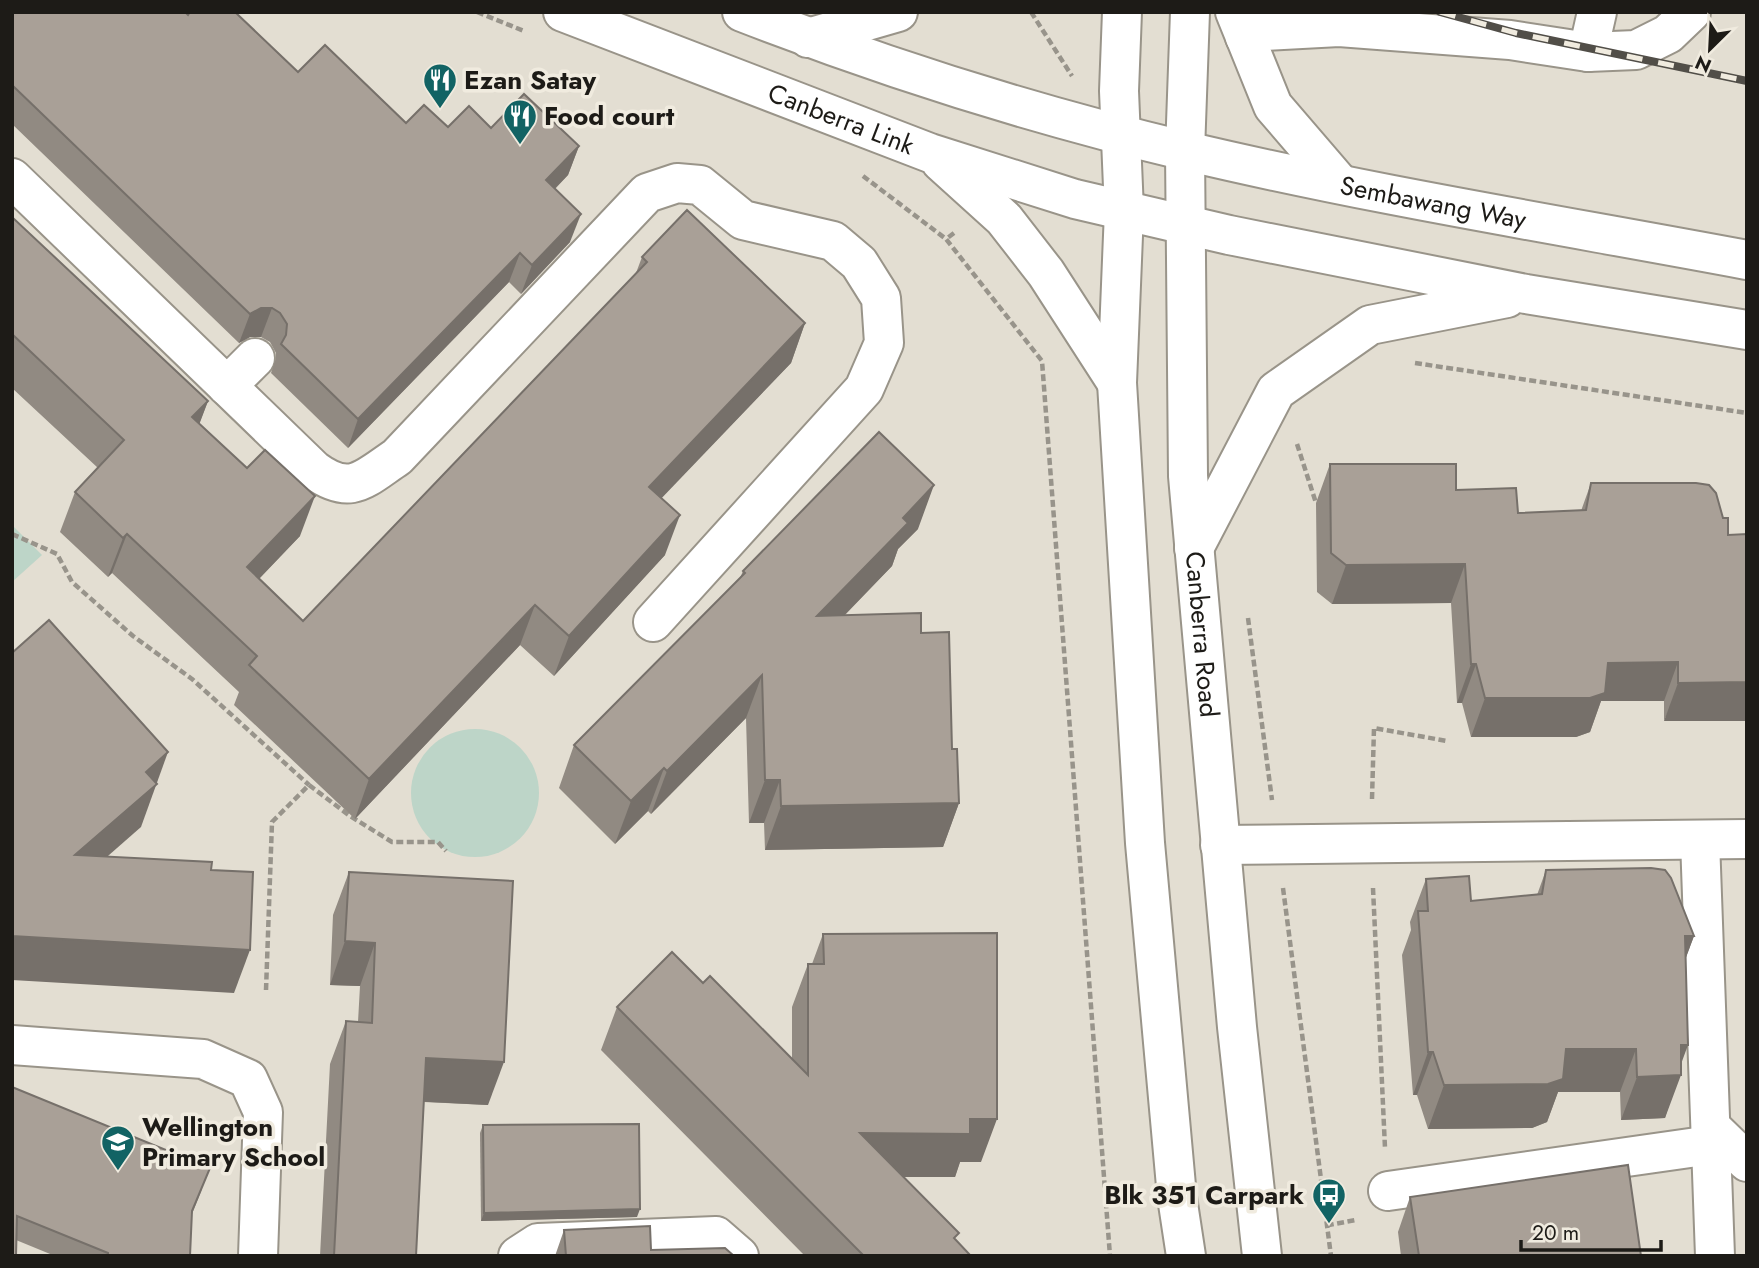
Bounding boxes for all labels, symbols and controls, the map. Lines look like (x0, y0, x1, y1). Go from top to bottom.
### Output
north arrow (1675, 14, 1745, 84)
text: N (1691, 49, 1716, 79)
restaurant icon: Ezan Satay (421, 61, 459, 110)
place label: Ezan Satay (464, 61, 596, 99)
street label: Canberra Link (763, 74, 920, 164)
restaurant icon: Food court (501, 97, 539, 146)
place label: Food court (544, 97, 675, 135)
street label: Sembawang Way (1337, 166, 1530, 239)
street label: Canberra Road (1176, 550, 1228, 719)
place label: Wellington Primary School (142, 1108, 325, 1176)
school or university icon: Wellington Primary School (99, 1123, 137, 1172)
place label: Blk 351 Carpark (1104, 1176, 1304, 1214)
bus stop icon: Blk 351 Carpark (1310, 1176, 1348, 1225)
scale bar (1521, 1208, 1661, 1252)
text: 20 m (1532, 1218, 1579, 1248)

